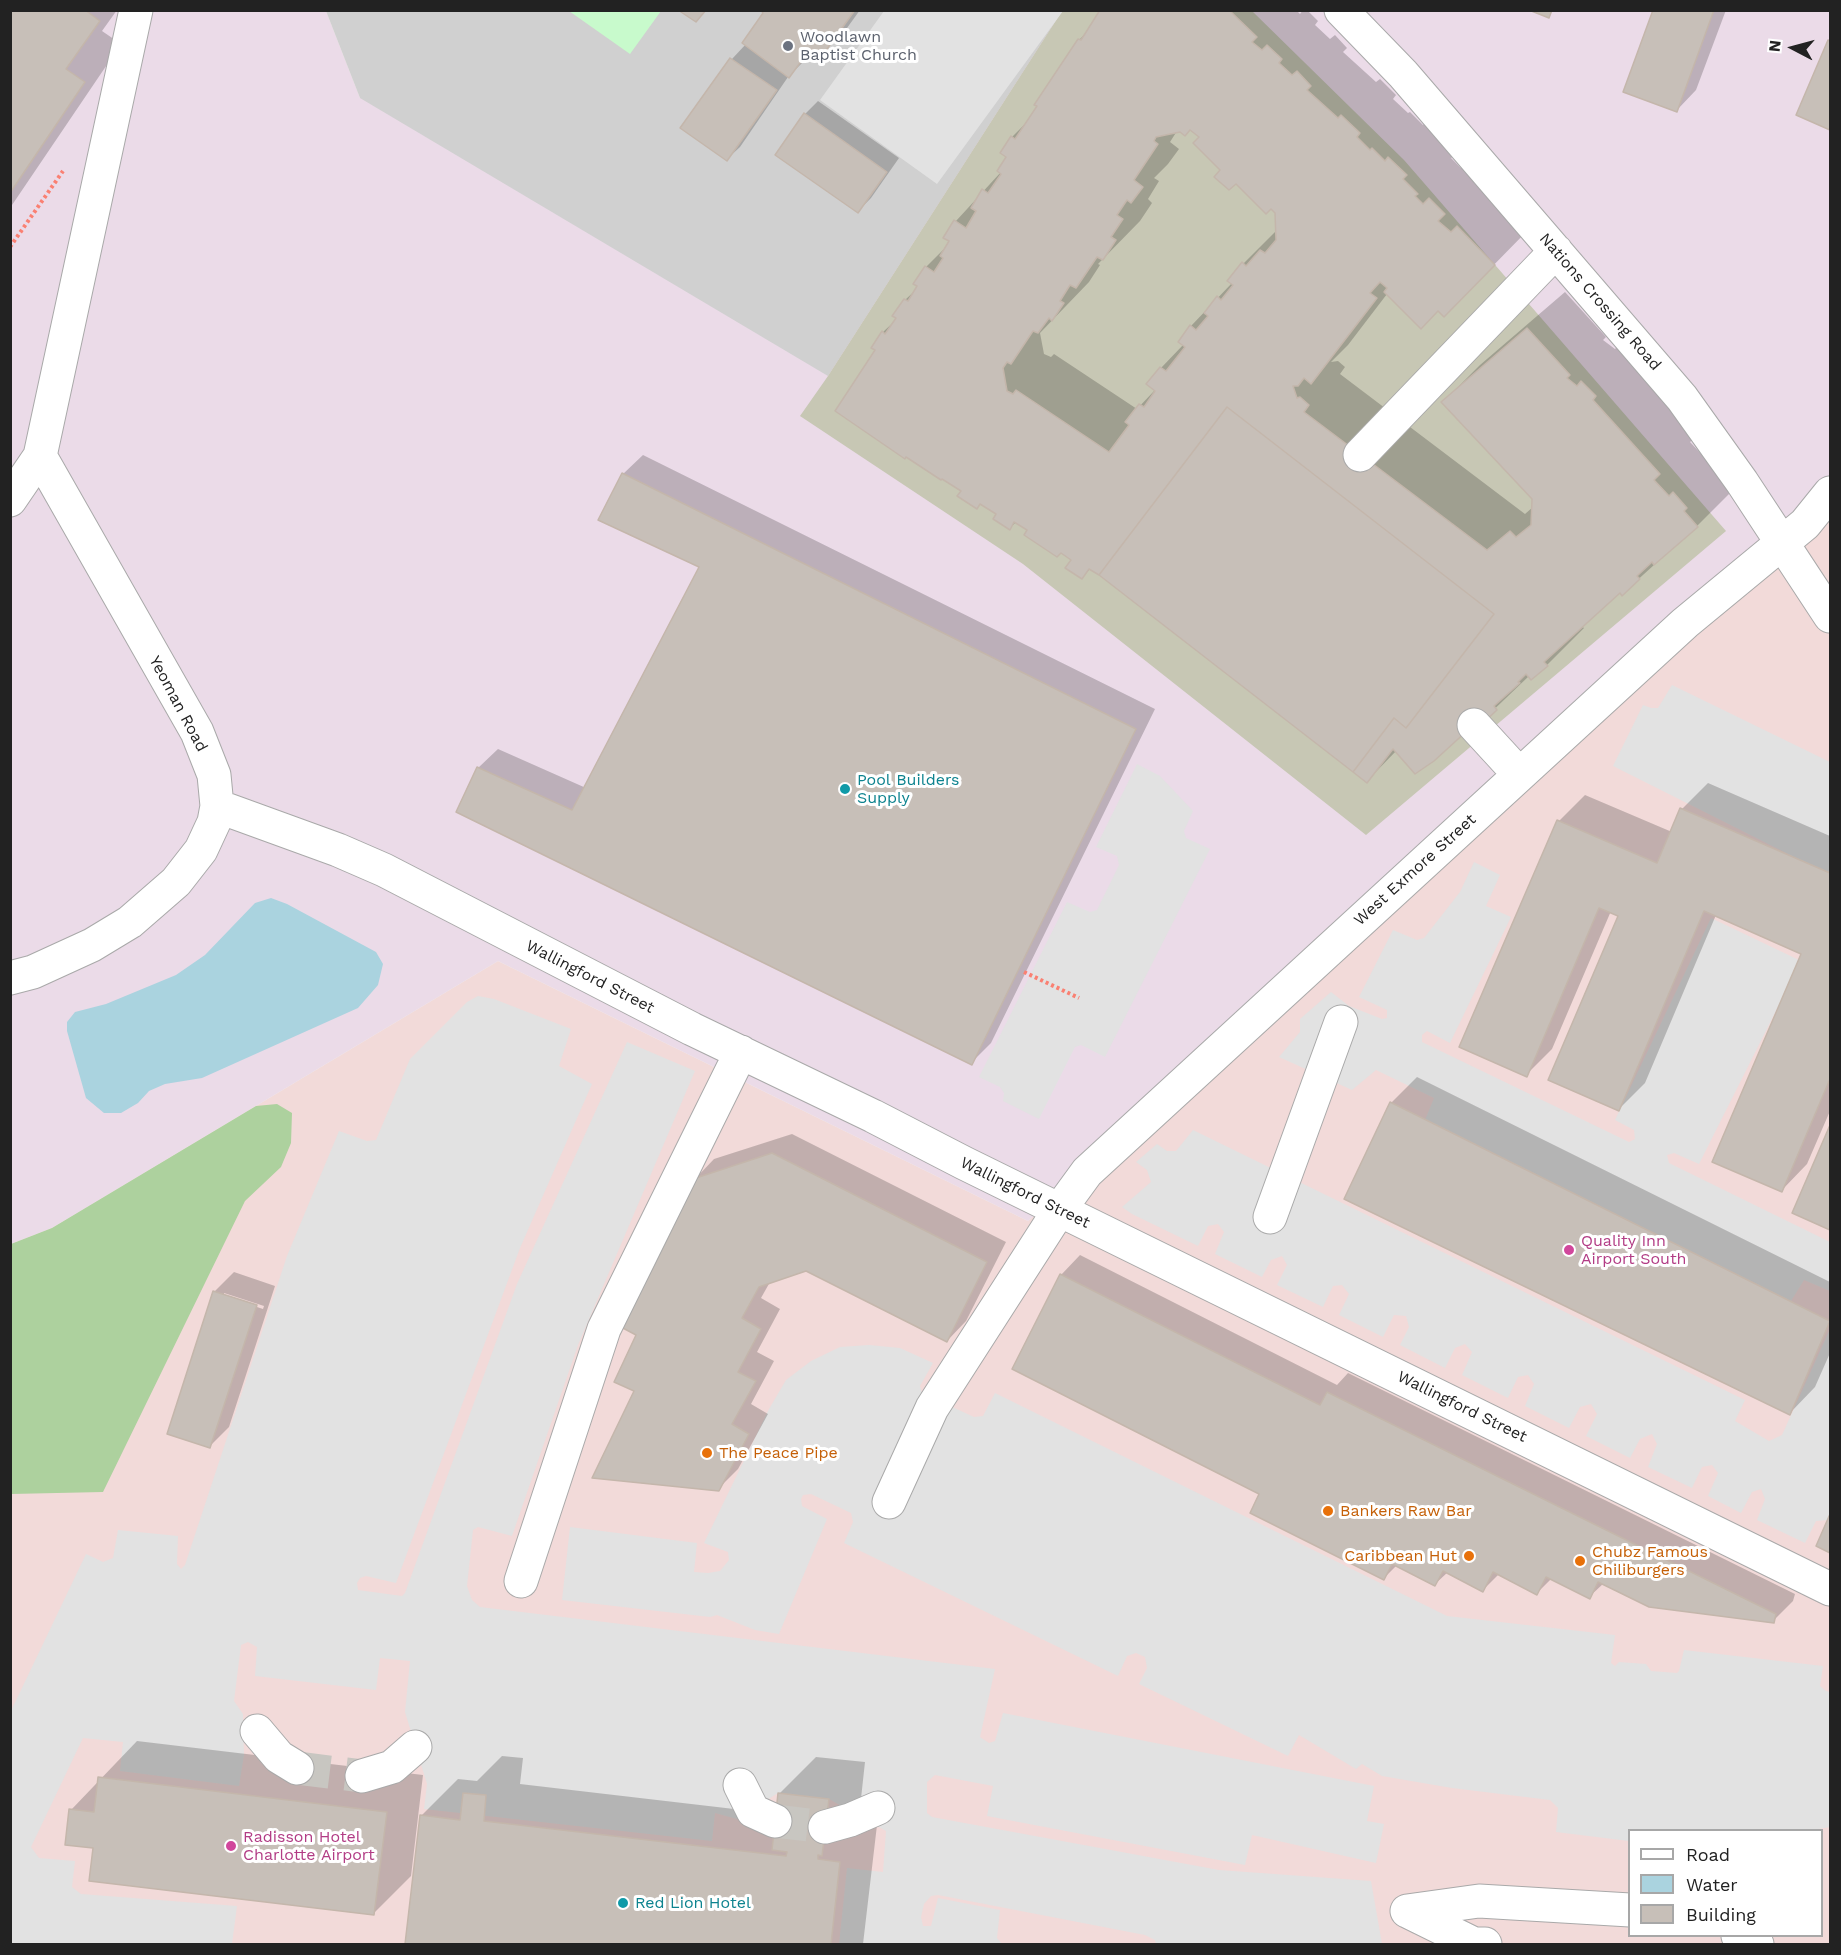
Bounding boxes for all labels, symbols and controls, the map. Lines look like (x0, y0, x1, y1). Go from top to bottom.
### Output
north arrow (1763, 18, 1823, 78)
place label: Woodlawn Baptist Church (800, 27, 917, 65)
marker: Woodlawn Baptist Church (781, 39, 795, 53)
text: N (1765, 39, 1785, 53)
street label: Nations Crossing Road (1535, 229, 1665, 375)
street label: Yeoman Road (145, 653, 211, 755)
place label: Pool Builders Supply (857, 770, 960, 808)
marker: Pool Builders Supply (838, 782, 852, 796)
street label: West Exmore Street (1350, 810, 1480, 930)
street label: Wallingford Street (522, 936, 658, 1018)
street label: Wallingford Street (957, 1153, 1093, 1233)
place label: Quality Inn Airport South (1581, 1231, 1687, 1269)
marker: Quality Inn Airport South (1562, 1243, 1576, 1257)
street label: Wallingford Street (1394, 1367, 1530, 1447)
place label: The Peace Pipe (719, 1443, 838, 1463)
marker: The Peace Pipe (700, 1446, 714, 1460)
place label: Bankers Raw Bar (1340, 1501, 1472, 1521)
marker: Bankers Raw Bar (1321, 1504, 1335, 1518)
place label: Chubz Famous Chiliburgers (1592, 1542, 1708, 1580)
place label: Caribbean Hut (1344, 1546, 1457, 1566)
marker: Caribbean Hut (1462, 1549, 1476, 1563)
marker: Chubz Famous Chiliburgers (1573, 1554, 1587, 1568)
place label: Radisson Hotel Charlotte Airport (243, 1827, 375, 1865)
legend (1628, 1829, 1823, 1937)
marker: Radisson Hotel Charlotte Airport (224, 1839, 238, 1853)
text: Road (1686, 1844, 1730, 1865)
text: Water (1686, 1874, 1738, 1895)
place label: Red Lion Hotel (635, 1893, 751, 1913)
marker: Red Lion Hotel (616, 1896, 630, 1910)
text: Building (1686, 1904, 1756, 1925)

